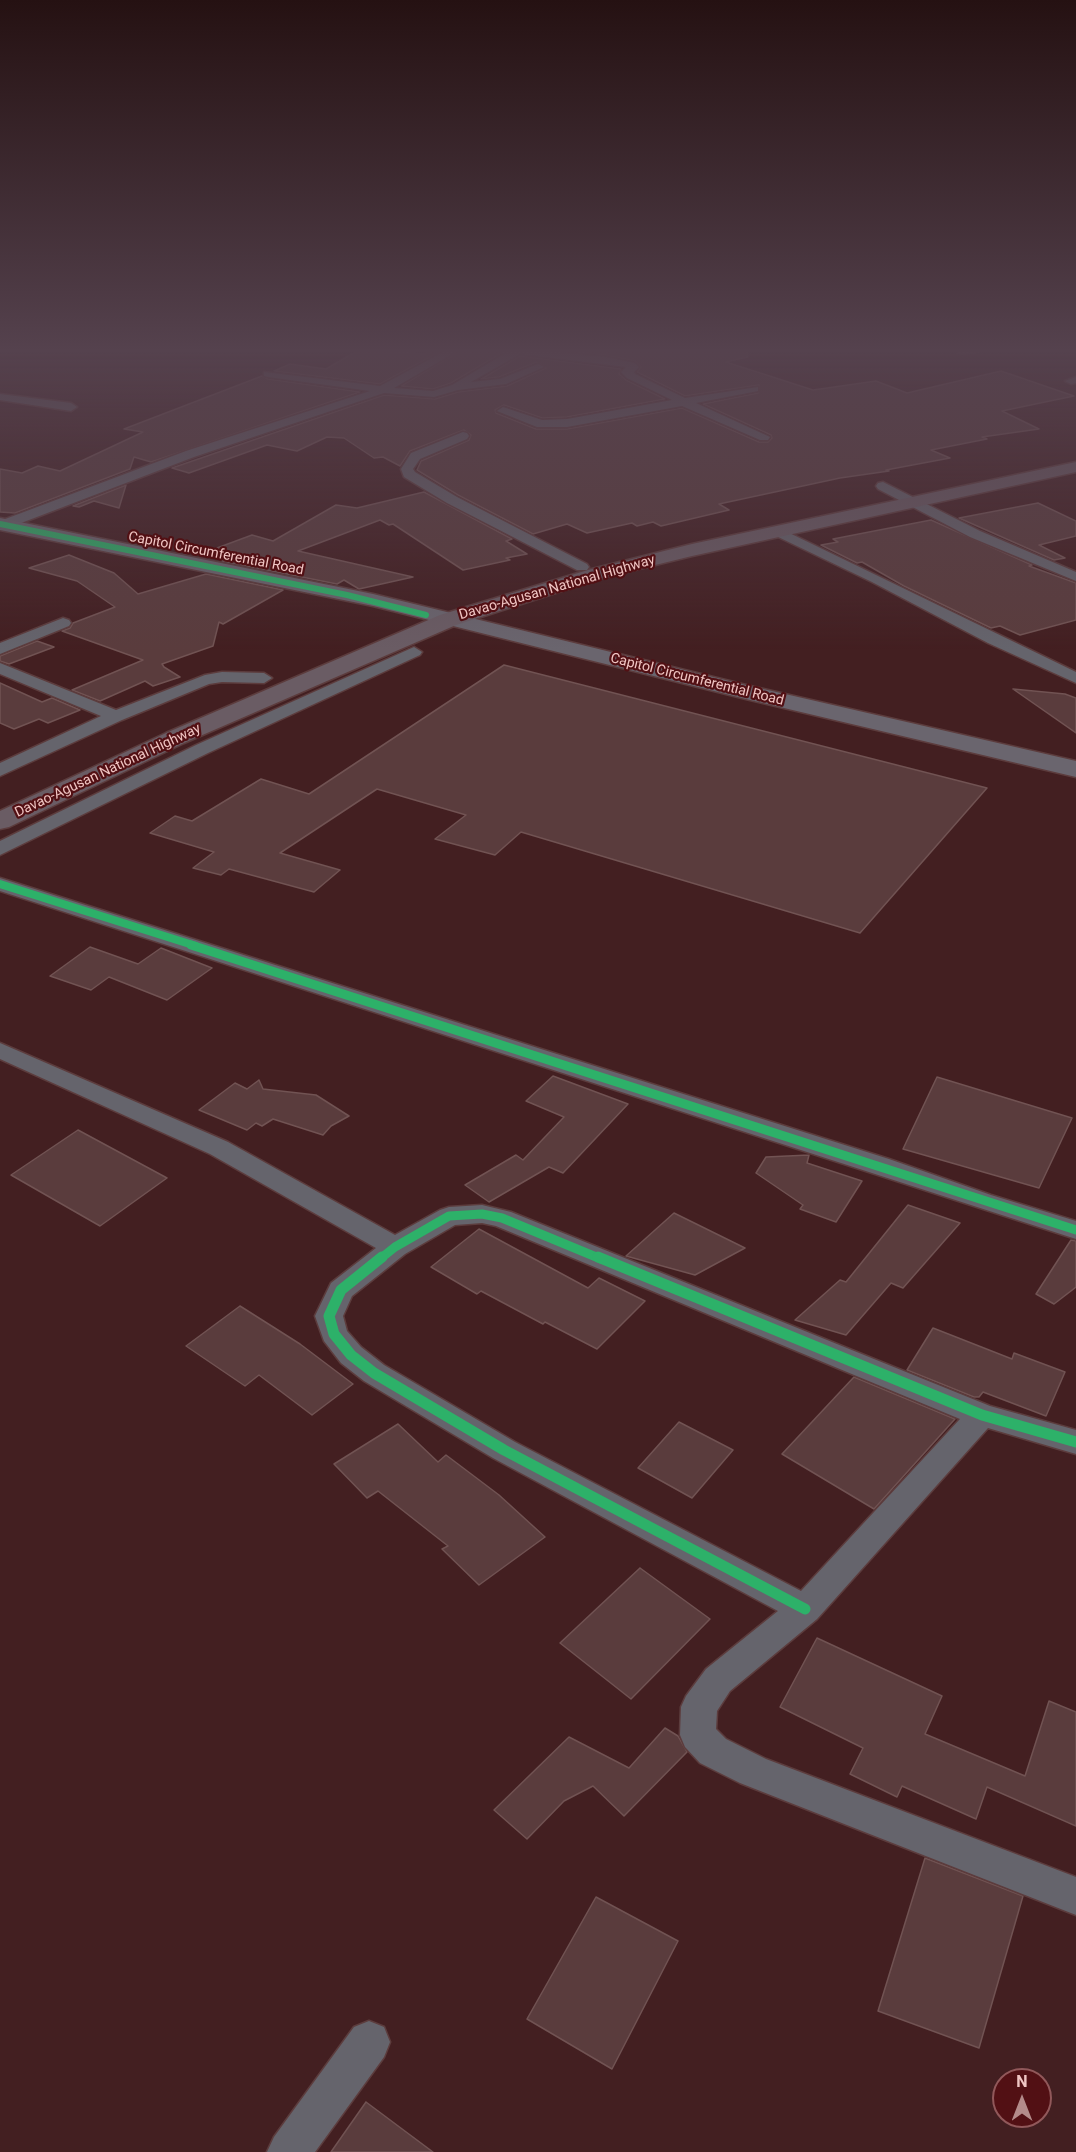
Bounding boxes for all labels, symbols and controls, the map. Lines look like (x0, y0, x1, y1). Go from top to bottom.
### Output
street label: Capitol Circumferential Road (127, 529, 305, 579)
street label: Davao-Agusan National Highway (457, 552, 657, 624)
street label: Capitol Circumferential Road (608, 650, 786, 710)
street label: Davao-Agusan National Highway (12, 720, 204, 822)
north arrow (992, 2068, 1052, 2128)
text: N (1016, 2072, 1028, 2091)

